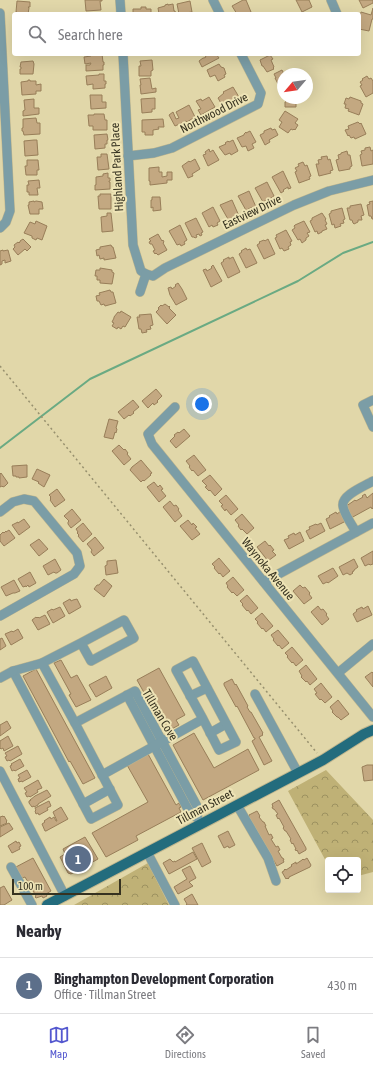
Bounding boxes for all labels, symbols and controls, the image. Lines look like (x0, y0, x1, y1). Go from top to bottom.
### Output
search box (12, 12, 361, 56)
icon: search (26, 23, 48, 45)
text: Search here (58, 26, 123, 43)
north arrow (277, 68, 313, 104)
street label: Northwood Drive (178, 90, 250, 136)
street label: Highland Park Place (108, 122, 126, 212)
street label: Eastview Drive (220, 192, 284, 232)
your location (192, 394, 212, 414)
street label: Waynoka Avenue (239, 535, 297, 603)
street label: Tillman Cove (139, 687, 181, 743)
street label: Tillman Street (174, 786, 236, 828)
pin: 1 (65, 844, 91, 874)
map controls (325, 857, 361, 893)
button: locate (325, 857, 361, 893)
scale bar (12, 877, 121, 896)
text: 100 m (18, 880, 43, 892)
text: Nearby (16, 921, 62, 941)
text: Binghampton Development Corporation (54, 970, 274, 987)
text: 1 (26, 978, 32, 993)
text: 430 m (328, 978, 357, 993)
text: Office · Tillman Street (54, 987, 156, 1002)
tab: Map (48, 1024, 70, 1060)
tab: Directions (165, 1024, 206, 1060)
tab: Saved (301, 1024, 325, 1060)

